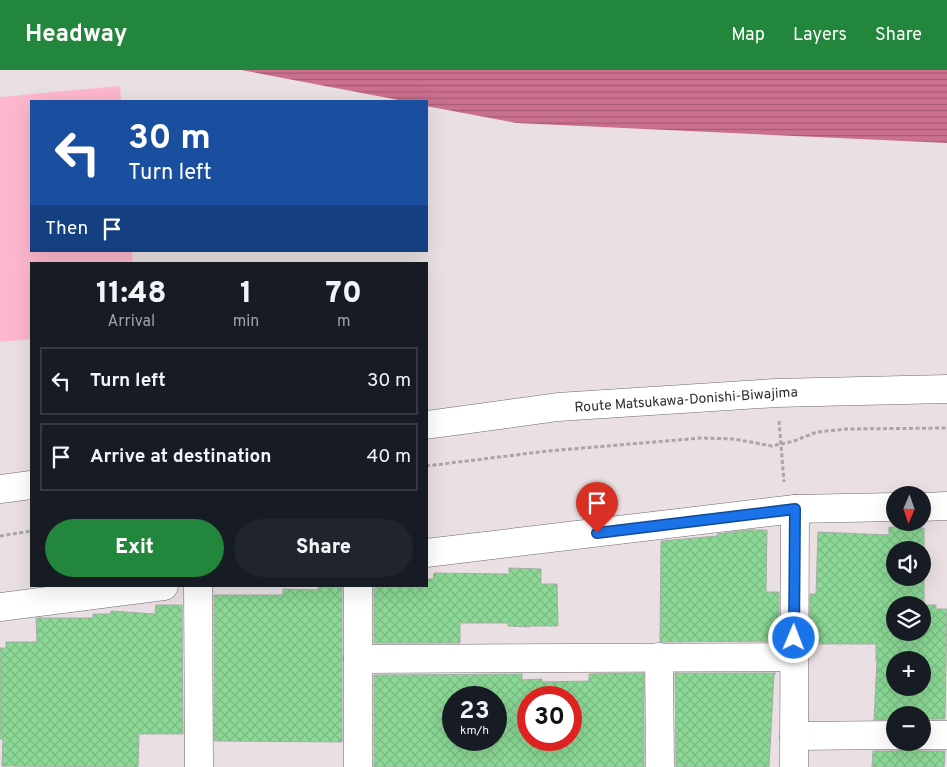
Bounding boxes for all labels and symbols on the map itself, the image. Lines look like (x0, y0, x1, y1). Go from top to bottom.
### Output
street label: Route Matsukawa-Donishi-Biwajima (574, 384, 798, 417)
pin (576, 482, 618, 533)
north arrow (886, 486, 931, 531)
position arrow (767, 611, 819, 663)
speed limit sign: 30 (517, 686, 582, 751)

